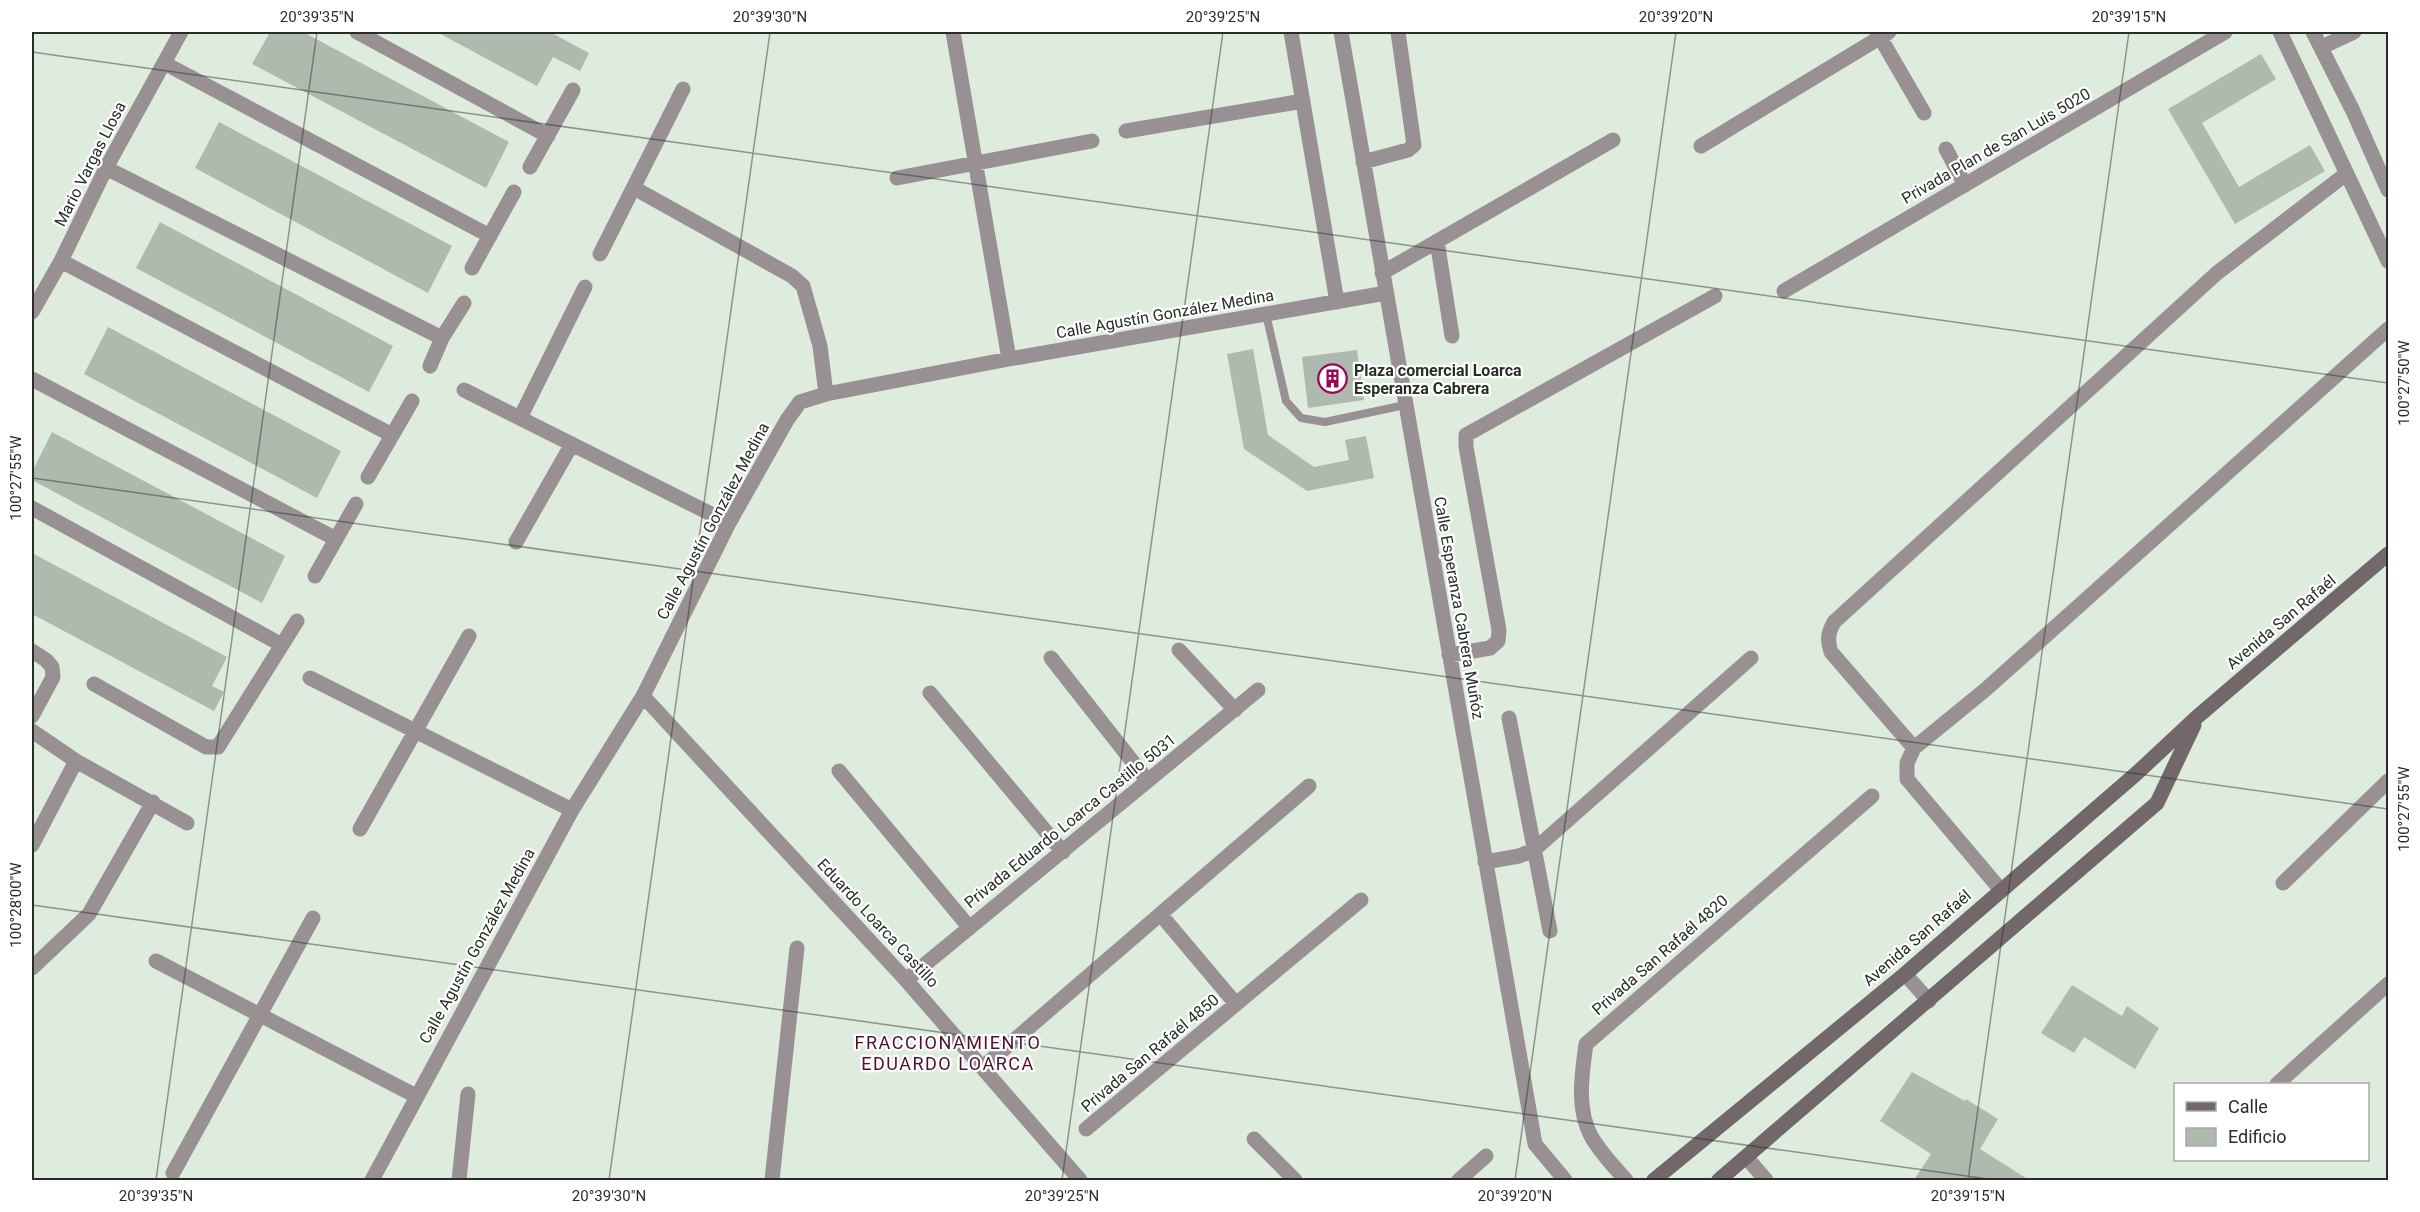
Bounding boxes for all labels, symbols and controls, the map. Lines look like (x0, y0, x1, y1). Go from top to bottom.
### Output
text: 20°39'35"N (280, 8, 354, 26)
text: 20°39'30"N (733, 8, 807, 26)
text: 20°39'25"N (1186, 8, 1260, 26)
text: 20°39'20"N (1639, 8, 1713, 26)
text: 20°39'15"N (2092, 8, 2166, 26)
street label: Privada Plan de San Luis 5020 (1898, 84, 2094, 208)
street label: Mario Vargas Llosa (50, 98, 130, 230)
street label: Calle Agustín González Medina (1055, 285, 1275, 343)
text: 100°27'50"W (2395, 340, 2413, 426)
place label: Plaza comercial Loarca Esperanza Cabrera (1354, 361, 1522, 398)
building icon: Plaza comercial Loarca Esperanza Cabrera (1317, 363, 1349, 395)
street label: Calle Agustín González Medina (653, 419, 773, 623)
text: 100°27'55"W (7, 435, 25, 521)
street label: Calle Esperanza Cabrera Muñóz (1430, 495, 1488, 721)
street label: Avenida San Rafaél (2222, 571, 2340, 673)
street label: Privada Eduardo Loarca Castillo 5031 (960, 730, 1180, 912)
text: 100°27'55"W (2395, 766, 2413, 852)
street label: Calle Agustín González Medina (415, 845, 539, 1047)
street label: Eduardo Loarca Castillo (813, 855, 943, 991)
text: 100°28'00"W (7, 862, 25, 948)
street label: Avenida San Rafaél (1859, 886, 1975, 990)
street label: Privada San Rafaél 4820 (1588, 891, 1732, 1019)
street label: Privada San Rafaél 4850 (1077, 990, 1223, 1116)
district label: FRACCIONAMIENTO EDUARDO LOARCA (855, 1032, 1041, 1074)
legend (2174, 1083, 2369, 1161)
text: Calle (2228, 1096, 2268, 1117)
text: Edificio (2228, 1126, 2287, 1147)
text: 20°39'35"N (119, 1187, 193, 1205)
text: 20°39'30"N (572, 1187, 646, 1205)
text: 20°39'25"N (1025, 1187, 1099, 1205)
text: 20°39'20"N (1478, 1187, 1552, 1205)
text: 20°39'15"N (1931, 1187, 2005, 1205)

